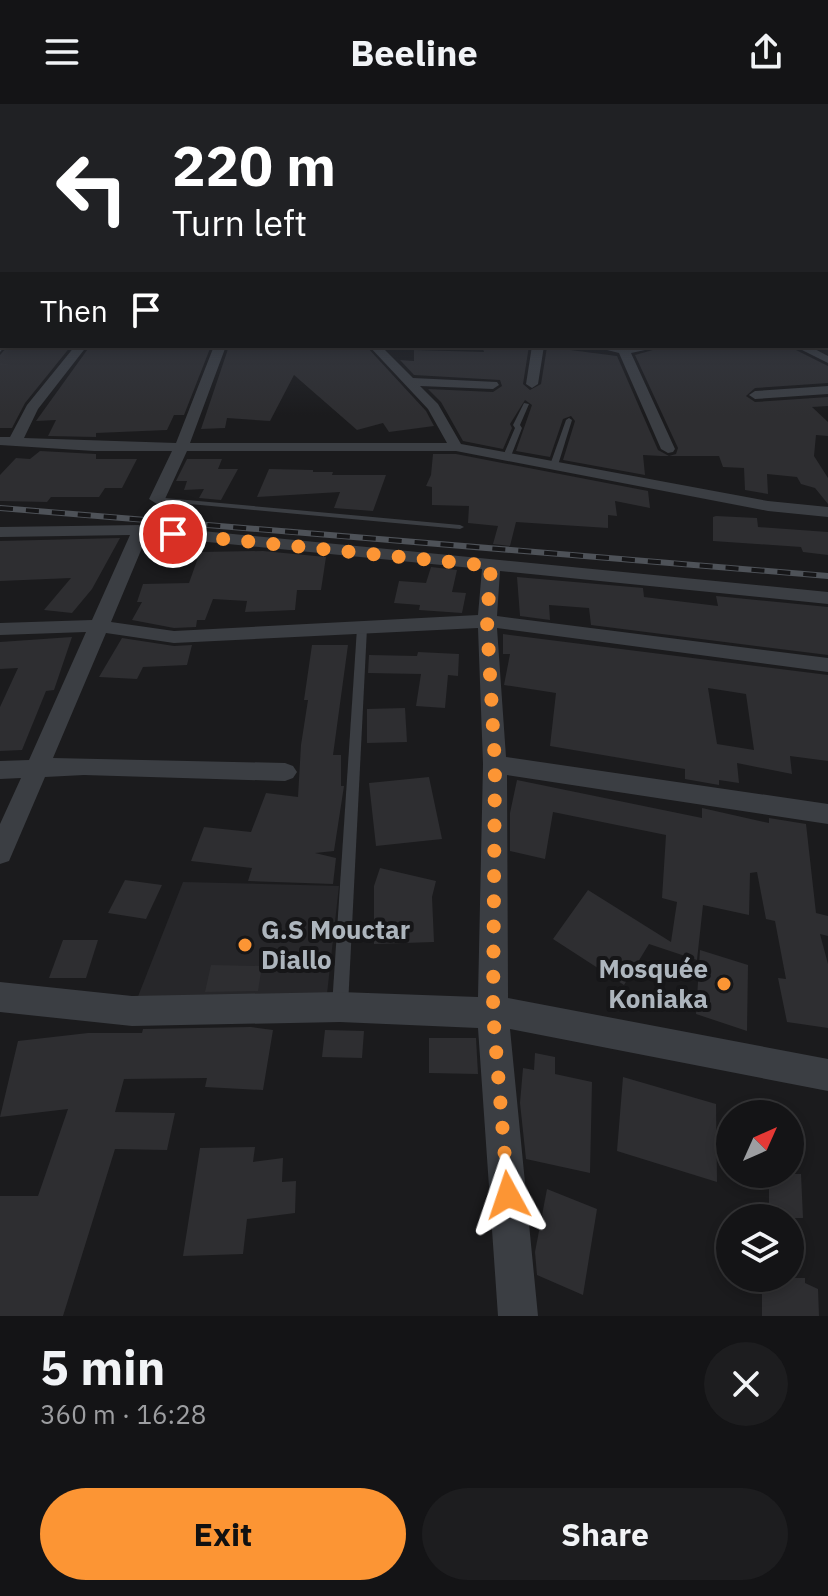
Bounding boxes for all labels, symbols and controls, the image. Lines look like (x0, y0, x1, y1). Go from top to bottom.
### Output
text: Beeline (350, 29, 478, 76)
icon: menu (40, 30, 84, 74)
icon: share (744, 30, 788, 74)
text: 220 m (172, 129, 336, 201)
icon: left (40, 136, 144, 240)
text: Turn left (172, 199, 307, 246)
icon: arrive (124, 288, 168, 332)
text: Then (40, 291, 108, 330)
pin (139, 500, 207, 568)
icon: arrive (151, 512, 195, 556)
place label: G.S Mouctar Diallo (261, 912, 410, 976)
marker: G.S Mouctar Diallo (236, 936, 254, 954)
place label: Mosquée Koniaka (598, 951, 708, 1015)
marker: Mosquée Koniaka (715, 975, 733, 993)
north arrow (716, 1100, 804, 1188)
map controls (716, 1100, 804, 1292)
position arrow (466, 1153, 550, 1237)
button: layers (716, 1204, 804, 1292)
text: 5 min (40, 1336, 165, 1398)
button: close (704, 1342, 788, 1426)
text: 360 m · 16:28 (40, 1397, 206, 1431)
button: Exit (40, 1488, 406, 1580)
button: Share (422, 1488, 788, 1580)

